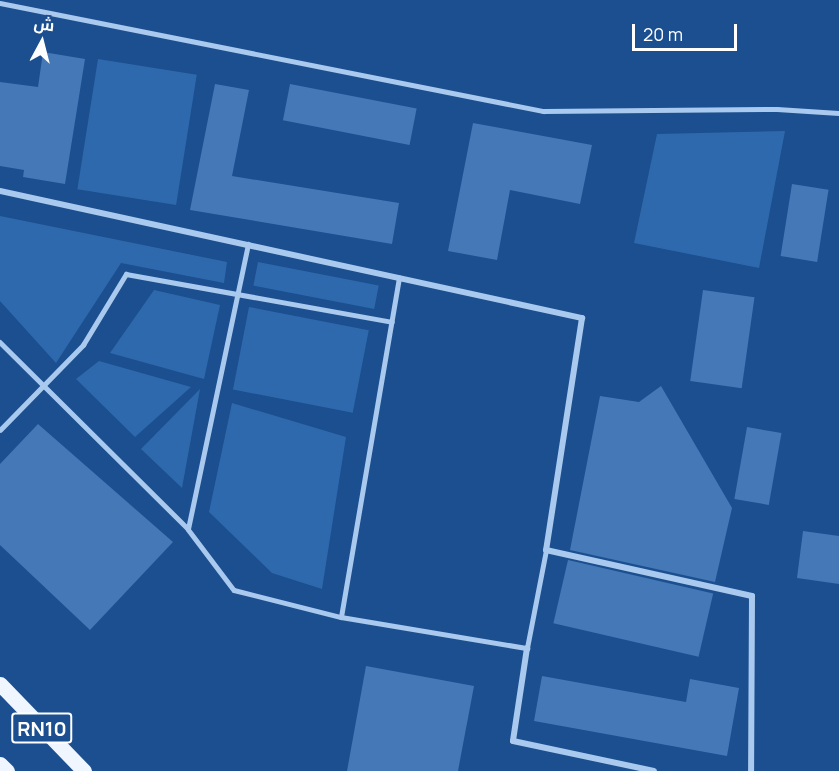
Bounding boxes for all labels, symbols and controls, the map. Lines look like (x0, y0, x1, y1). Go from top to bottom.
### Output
north arrow (12, 12, 72, 72)
text: ش (33, 12, 56, 36)
scale bar (635, 12, 740, 50)
text: 20 m (643, 22, 683, 46)
road number: RN10 (10, 711, 74, 745)

